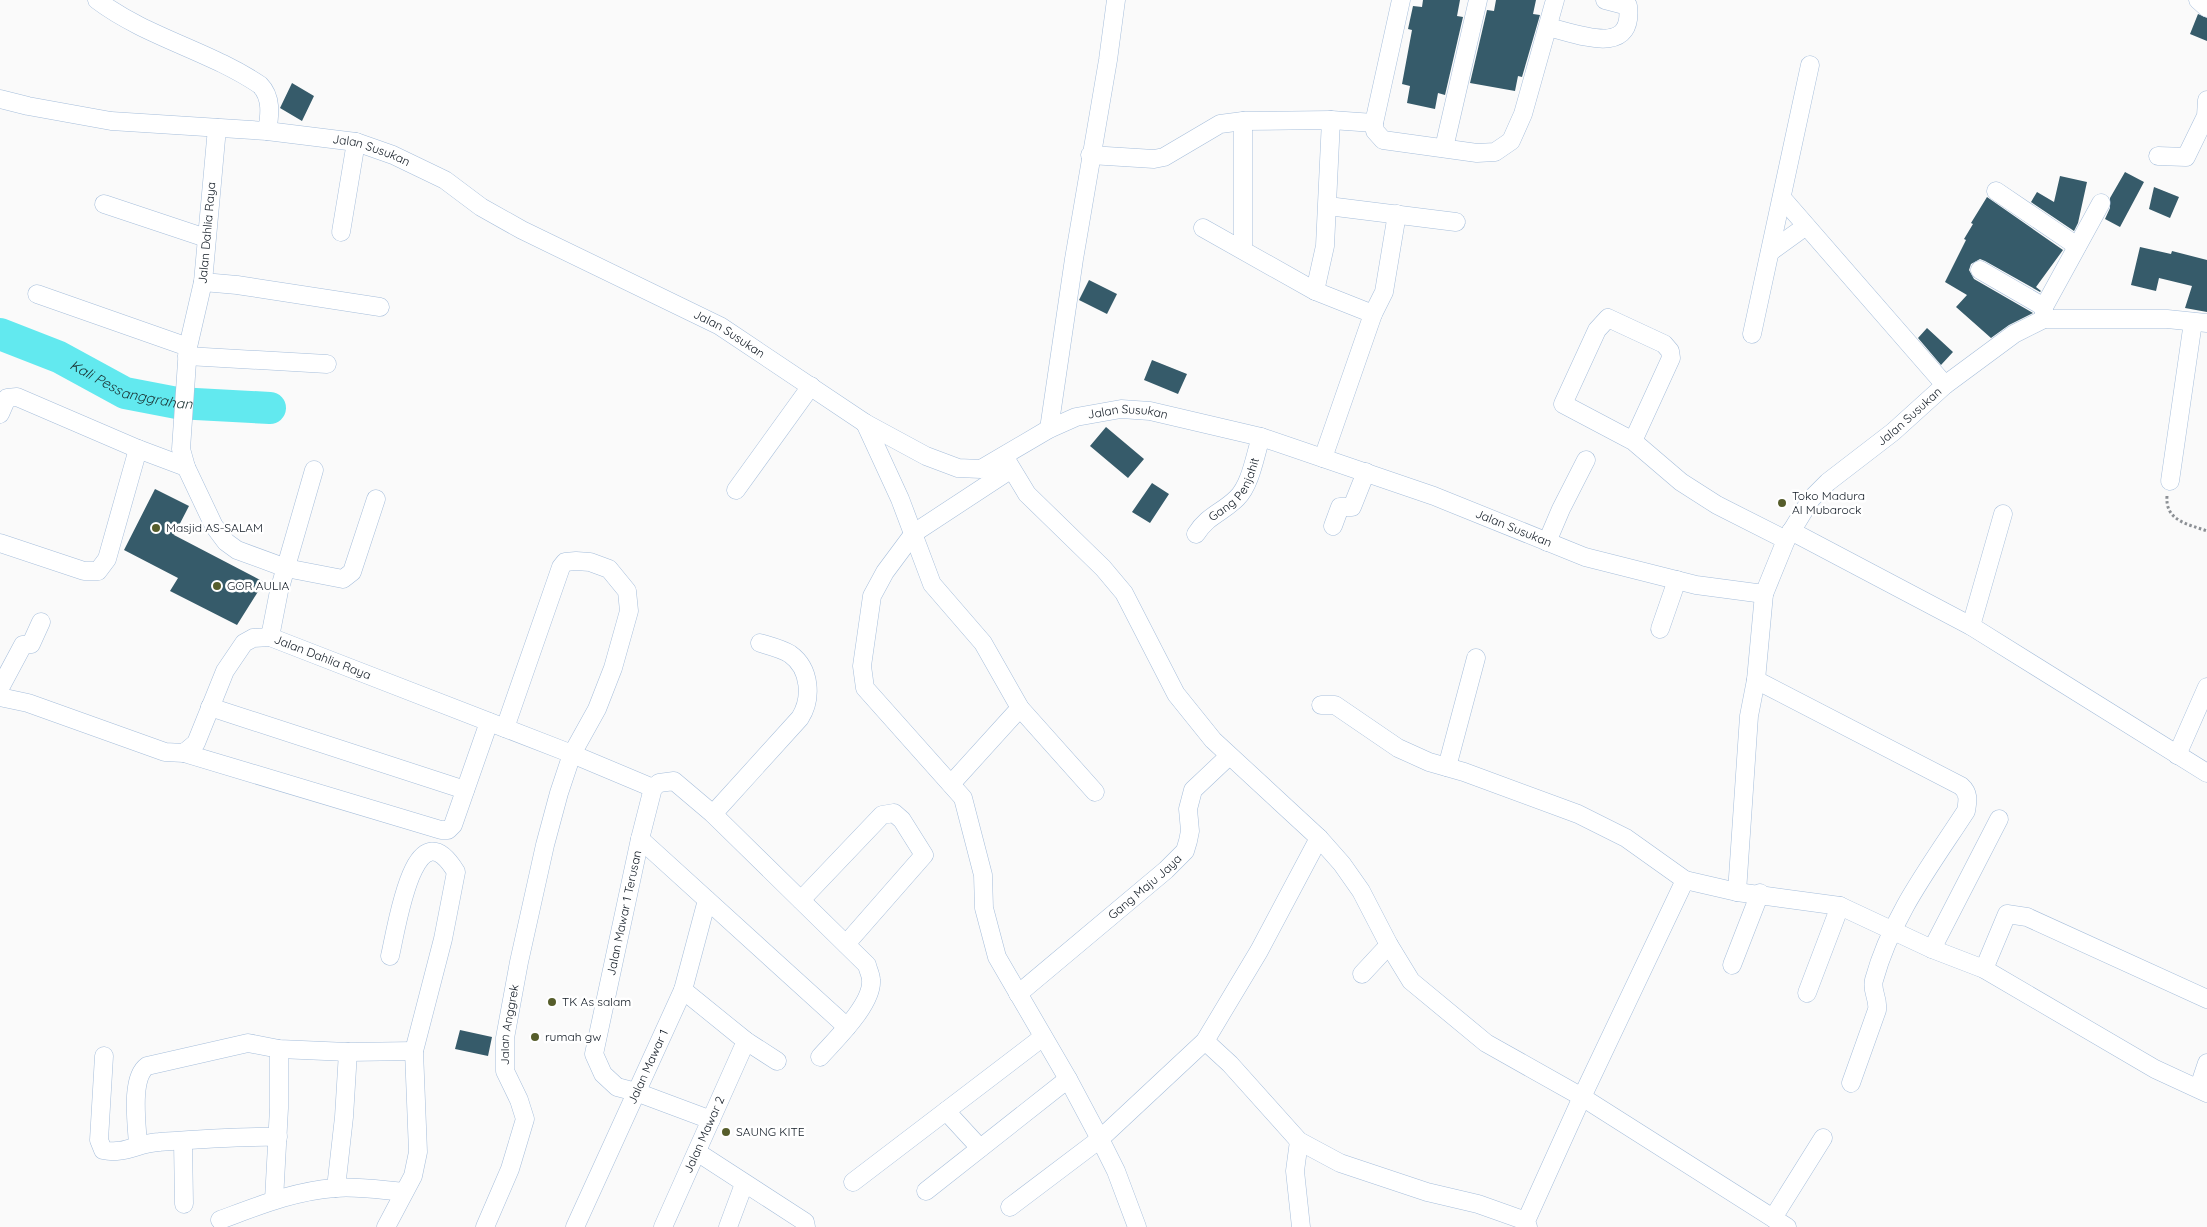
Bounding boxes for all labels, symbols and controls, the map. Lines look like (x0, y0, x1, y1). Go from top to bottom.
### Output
street label: Jalan Susukan (332, 131, 413, 169)
street label: Jalan Dahlia Raya (195, 181, 218, 285)
street label: Jalan Susukan (691, 306, 768, 361)
water label: Kali Pessanggrahan (67, 356, 194, 413)
street label: Jalan Susukan (1874, 384, 1944, 449)
street label: Jalan Susukan (1086, 401, 1169, 422)
street label: Gang Penjahit (1205, 456, 1262, 524)
place label: Toko Madura Al Mubarock (1792, 488, 1865, 517)
marker: Toko Madura Al Mubarock (1776, 497, 1788, 509)
street label: Jalan Susukan (1473, 506, 1554, 550)
place label: Masjid AS-SALAM (166, 520, 263, 535)
marker: Masjid AS-SALAM (150, 522, 162, 534)
place label: GOR AULIA (227, 578, 289, 593)
marker: GOR AULIA (211, 580, 223, 592)
street label: Jalan Dahlia Raya (272, 631, 373, 682)
street label: Jalan Mawar 1 Terusan (603, 849, 644, 977)
street label: Gang Maju Jaya (1105, 851, 1184, 922)
street label: Jalan Anggrek (497, 983, 522, 1065)
place label: TK As salam (562, 994, 631, 1009)
marker: TK As salam (546, 996, 558, 1008)
street label: Jalan Mawar 1 (624, 1027, 671, 1106)
place label: rumah gw (545, 1029, 601, 1044)
marker: rumah gw (529, 1031, 541, 1043)
street label: Jalan Mawar 2 (680, 1094, 727, 1175)
place label: SAUNG KITE (736, 1124, 805, 1139)
marker: SAUNG KITE (720, 1126, 732, 1138)

